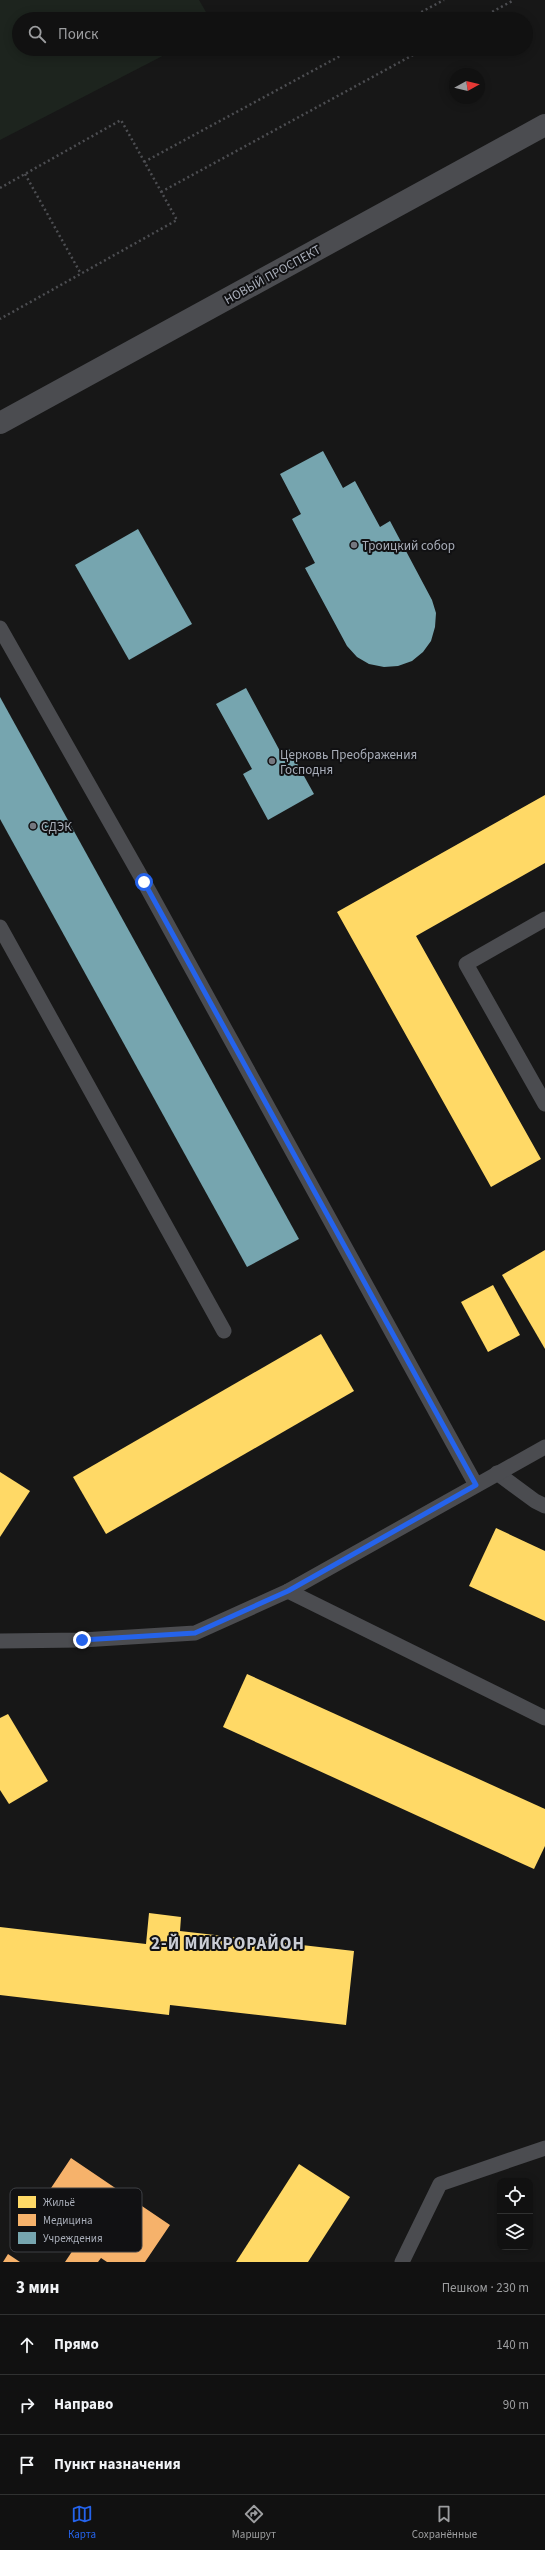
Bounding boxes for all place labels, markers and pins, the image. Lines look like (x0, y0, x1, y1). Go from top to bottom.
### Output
place label: Троицкий собор (362, 537, 455, 555)
marker: Троицкий собор (349, 540, 359, 550)
place label: Церковь Преображения Господня (280, 746, 417, 779)
marker: Церковь Преображения Господня (267, 756, 277, 766)
place label: СДЭК (41, 818, 72, 836)
marker: СДЭК (28, 821, 38, 831)

